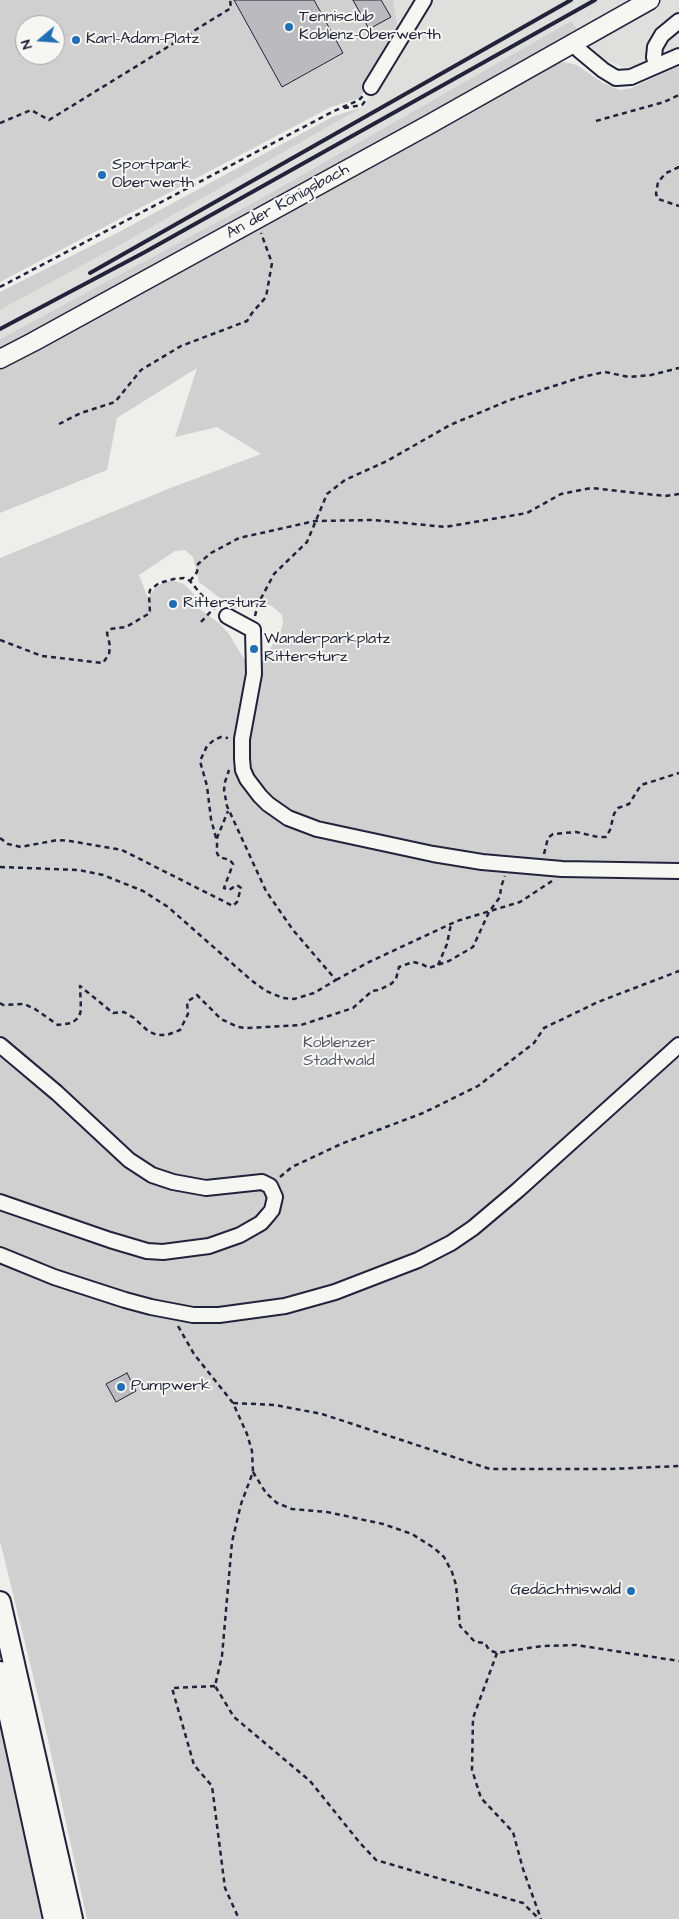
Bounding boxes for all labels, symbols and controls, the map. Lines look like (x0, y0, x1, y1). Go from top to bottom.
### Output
place label: Tennisclub Koblenz-Oberwerth (299, 8, 441, 46)
north arrow (15, 15, 65, 65)
marker: Tennisclub Koblenz-Oberwerth (283, 21, 295, 33)
place label: Karl-Adam-Platz (86, 30, 199, 50)
marker: Karl-Adam-Platz (70, 34, 82, 46)
text: N (16, 37, 38, 52)
place label: Sportpark Oberwerth (112, 156, 194, 194)
street label: An der Königsbach (223, 160, 353, 244)
marker: Sportpark Oberwerth (96, 169, 108, 181)
place label: Rittersturz (183, 594, 267, 614)
marker: Rittersturz (167, 598, 179, 610)
place label: Wanderparkplatz Rittersturz (264, 630, 391, 668)
marker: Wanderparkplatz Rittersturz (248, 643, 260, 655)
park label: Koblenzer Stadtwald (303, 1034, 375, 1072)
place label: Pumpwerk (131, 1377, 211, 1397)
marker: Pumpwerk (115, 1381, 127, 1393)
place label: Gedächtniswald (510, 1581, 621, 1601)
marker: Gedächtniswald (625, 1585, 637, 1597)

